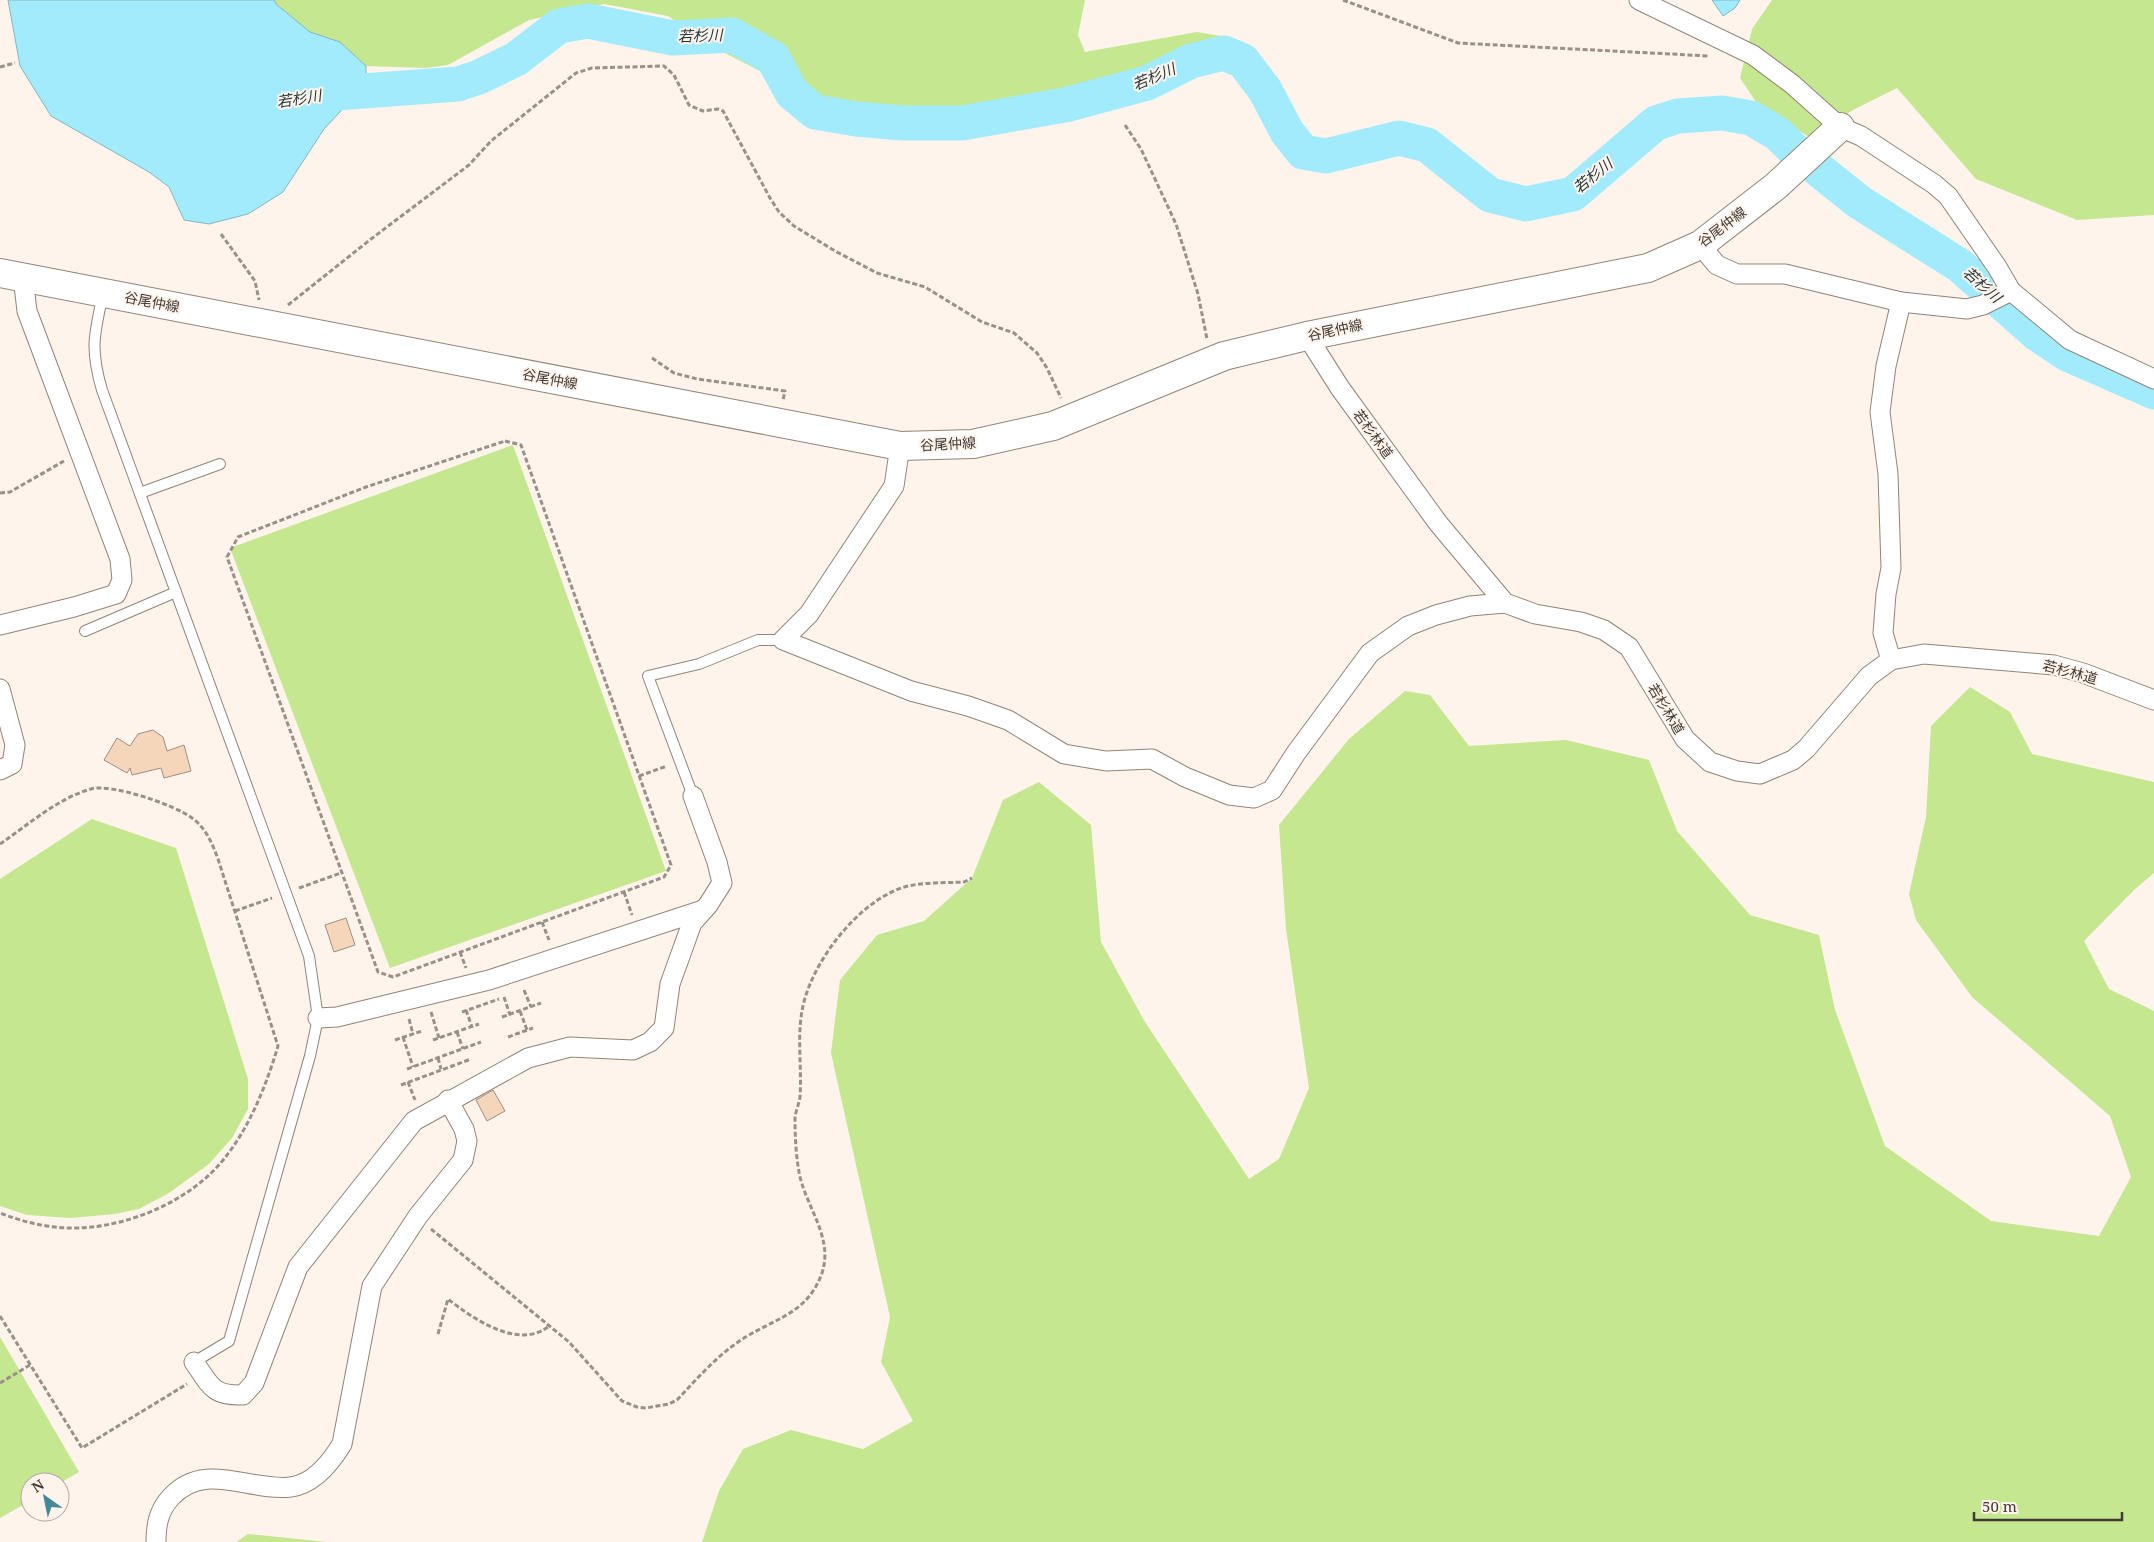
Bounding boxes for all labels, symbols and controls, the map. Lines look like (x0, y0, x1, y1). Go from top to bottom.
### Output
water label: 若杉川 (677, 24, 725, 46)
water label: 若杉川 (1129, 57, 1180, 94)
water label: 若杉川 (275, 84, 325, 111)
water label: 若杉川 (1569, 152, 1618, 197)
street label: 谷尾仲線 (1694, 202, 1750, 251)
water label: 若杉川 (1959, 262, 2008, 308)
street label: 谷尾仲線 (123, 287, 181, 316)
street label: 谷尾仲線 (1306, 314, 1364, 345)
street label: 谷尾仲線 (521, 364, 579, 393)
street label: 若杉林道 (1349, 405, 1398, 462)
street label: 谷尾仲線 (920, 433, 976, 454)
street label: 若杉林道 (2041, 655, 2100, 688)
street label: 若杉林道 (1644, 680, 1689, 738)
north arrow (20, 1472, 70, 1522)
text: N (28, 1475, 47, 1497)
scale bar (1974, 1490, 2122, 1522)
text: 50 m (1982, 1496, 2017, 1516)

